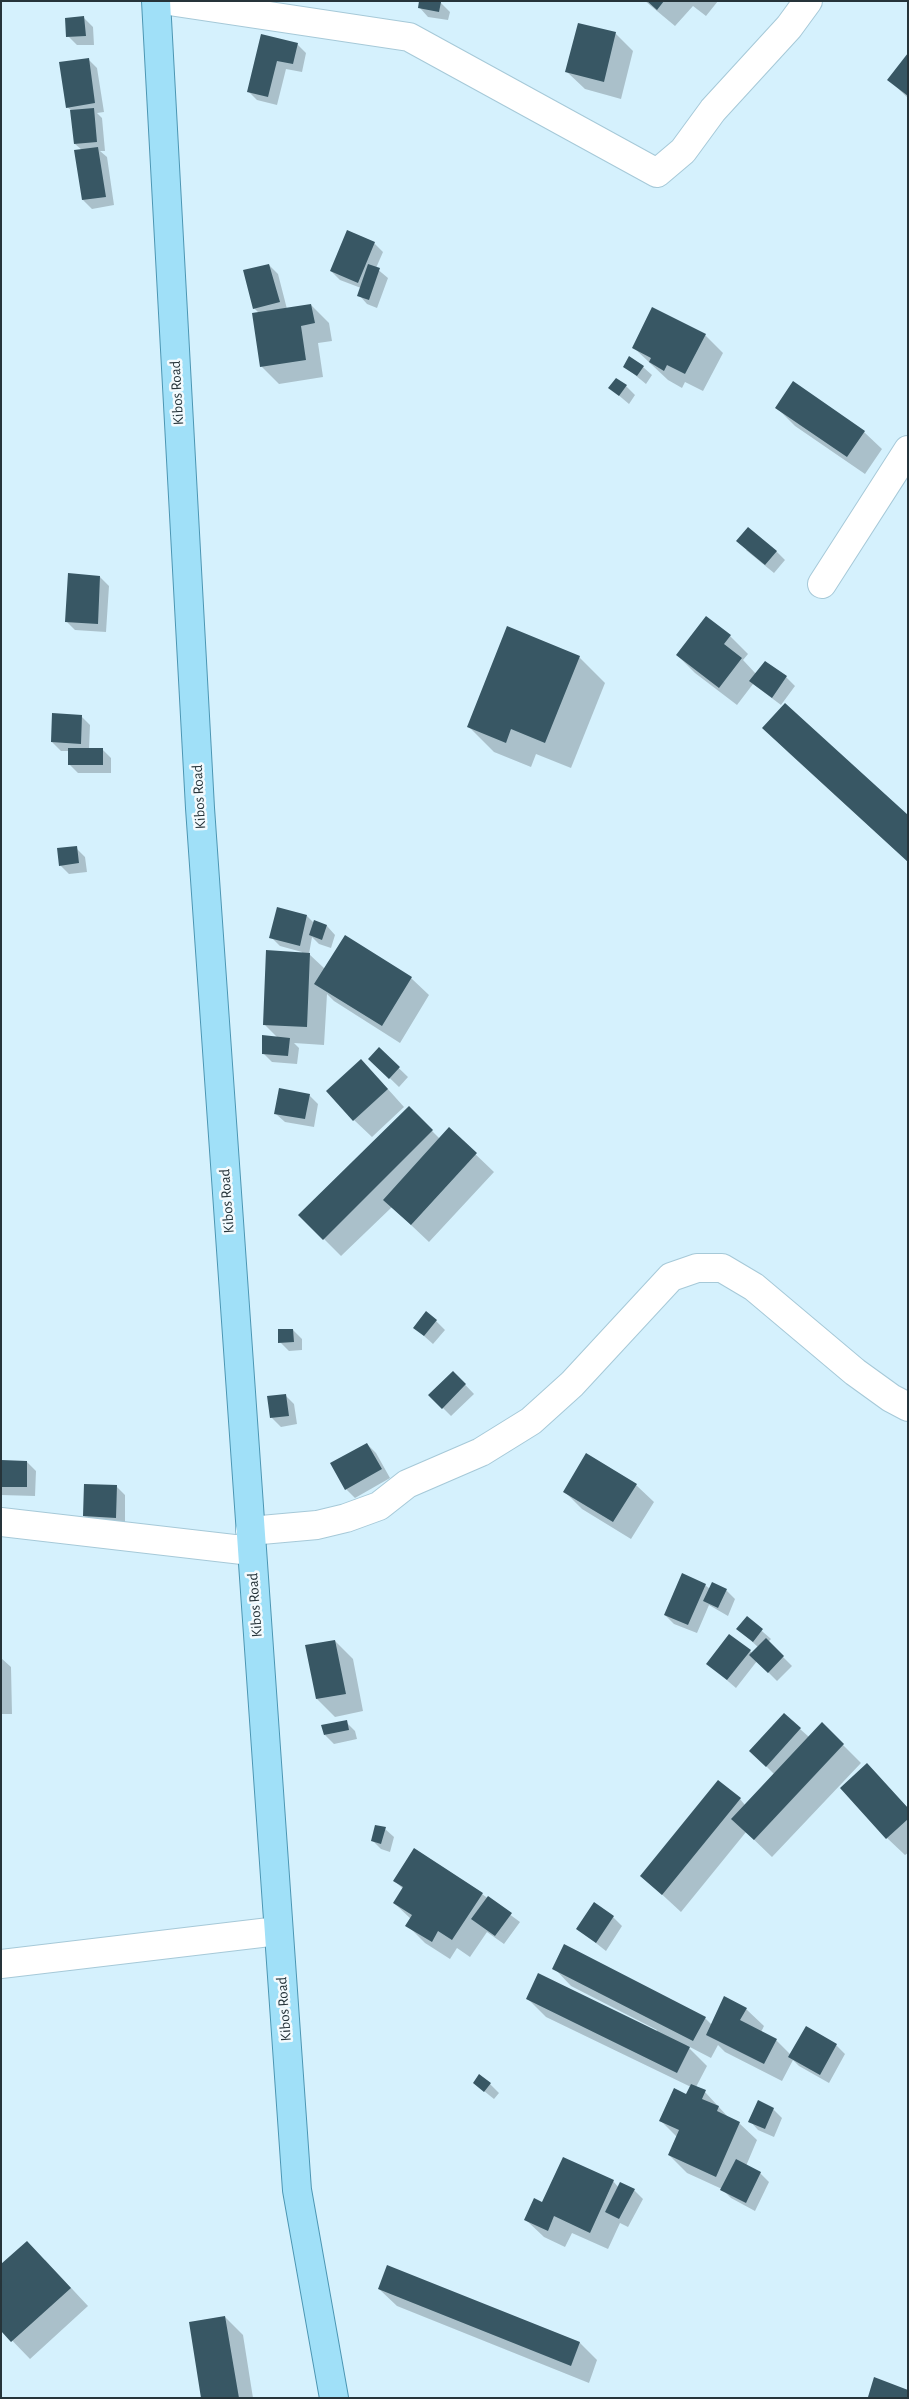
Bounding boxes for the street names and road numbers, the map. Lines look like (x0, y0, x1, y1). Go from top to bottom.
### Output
street label: Kibos Road (166, 360, 188, 426)
street label: Kibos Road (188, 764, 210, 830)
street label: Kibos Road (216, 1168, 238, 1234)
street label: Kibos Road (244, 1572, 266, 1638)
street label: Kibos Road (273, 1976, 295, 2042)

